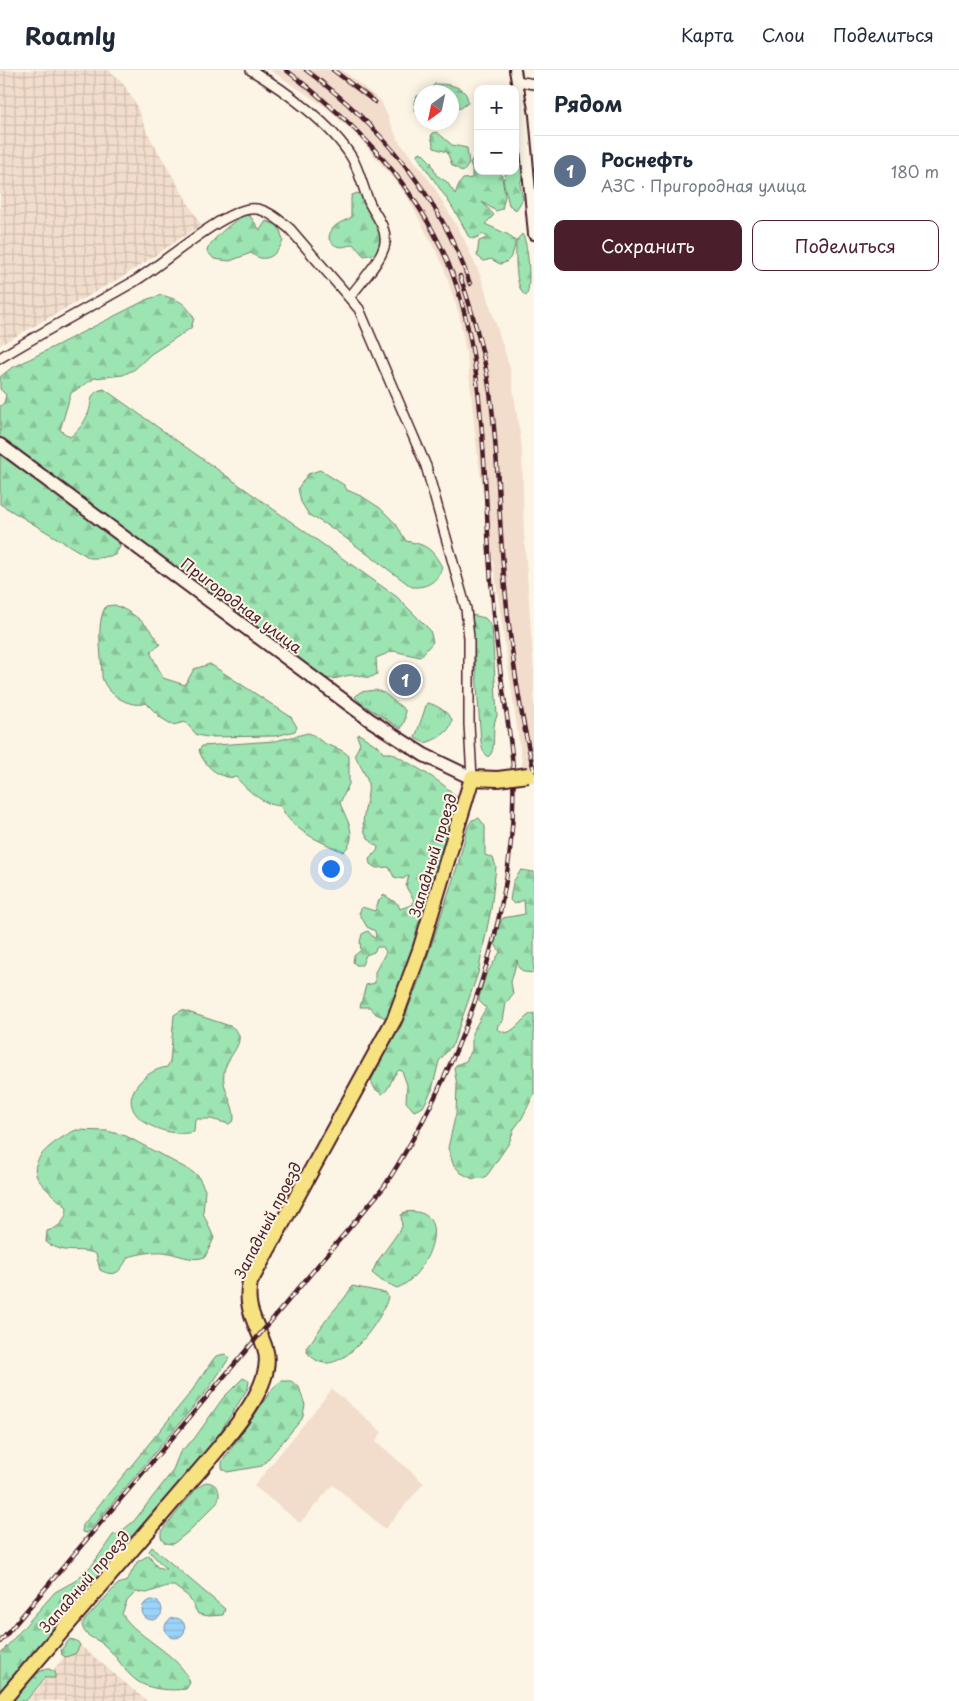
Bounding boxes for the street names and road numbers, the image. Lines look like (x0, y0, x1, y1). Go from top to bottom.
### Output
street label: Пригородная улица (177, 552, 308, 659)
street label: Западный проезд (402, 790, 462, 920)
street label: Западный проезд (228, 1158, 306, 1282)
street label: Западный проезд (33, 1525, 135, 1637)

